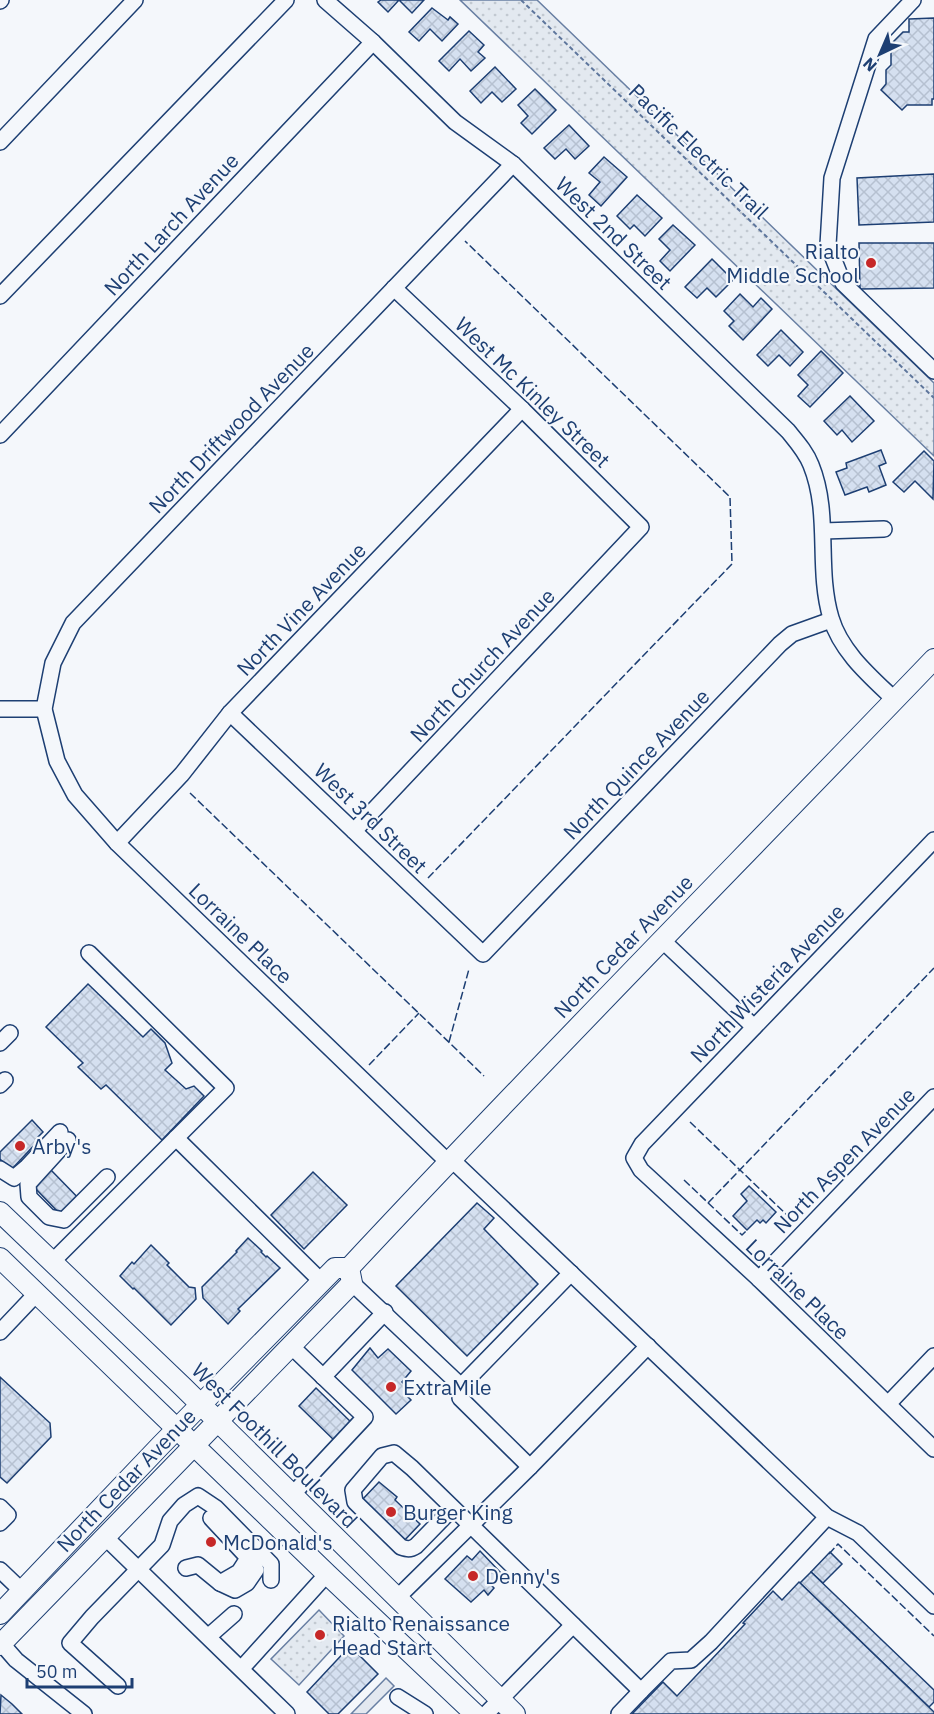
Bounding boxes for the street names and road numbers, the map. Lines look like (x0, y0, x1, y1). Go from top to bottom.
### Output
street label: Pacific Electric Trail (623, 77, 775, 225)
street label: North Larch Avenue (97, 147, 245, 301)
street label: West 2nd Street (550, 170, 678, 296)
street label: West Mc Kinley Street (449, 311, 617, 473)
street label: North Driftwood Avenue (142, 337, 320, 519)
street label: North Vine Avenue (230, 536, 372, 682)
street label: North Church Avenue (403, 582, 561, 748)
street label: North Quince Avenue (557, 682, 715, 846)
street label: West 3rd Street (308, 757, 434, 879)
street label: North Cedar Avenue (547, 868, 699, 1024)
street label: Lorraine Place (183, 876, 299, 990)
street label: North Wisteria Avenue (684, 897, 850, 1069)
street label: North Aspen Avenue (767, 1081, 921, 1239)
street label: Lorraine Place (740, 1232, 856, 1346)
street label: West Foothill Boulevard (186, 1356, 364, 1534)
street label: North Cedar Avenue (50, 1402, 202, 1558)

